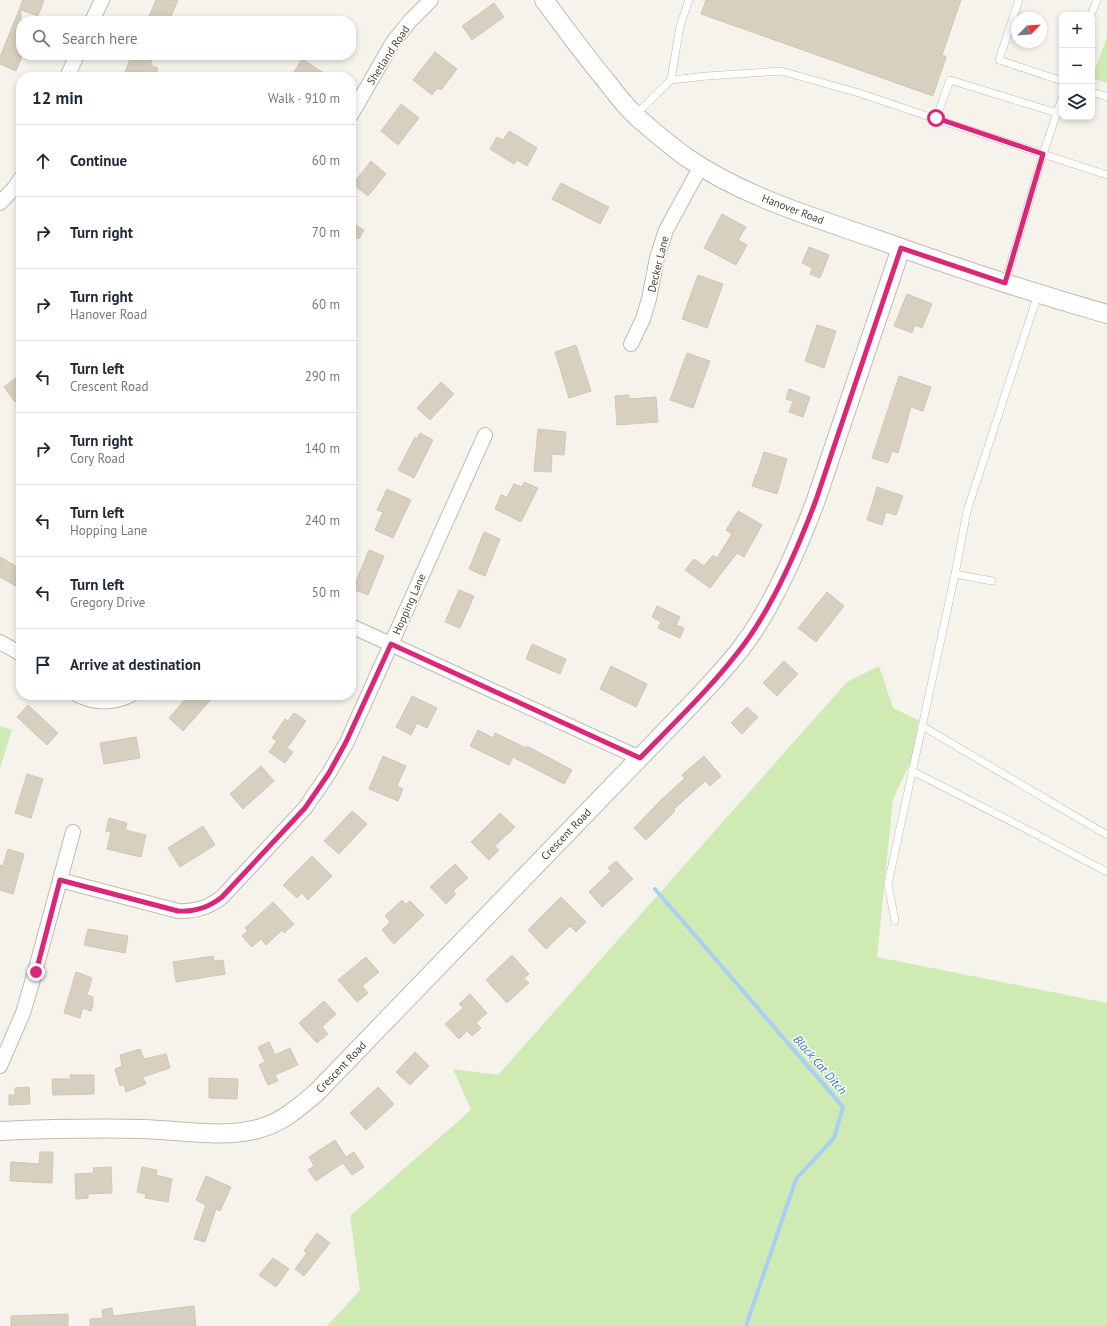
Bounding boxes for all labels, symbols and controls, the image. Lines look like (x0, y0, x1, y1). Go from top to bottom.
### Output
north arrow (1011, 12, 1047, 48)
map controls (1059, 12, 1095, 120)
button: + (1059, 12, 1095, 48)
search box (16, 16, 356, 60)
street label: Shetland Road (364, 23, 412, 87)
icon: search (30, 27, 52, 49)
text: Search here (62, 29, 138, 48)
button: − (1059, 48, 1095, 84)
button: layers (1059, 84, 1095, 120)
text: 12 min (32, 87, 83, 109)
text: Walk · 910 m (268, 90, 340, 107)
route start (927, 109, 945, 127)
icon: ahead (32, 150, 54, 172)
text: Continue (70, 151, 127, 170)
text: 60 m (312, 152, 340, 169)
street label: Hanover Road (760, 191, 826, 227)
icon: right (32, 222, 54, 244)
text: Turn right (70, 223, 133, 242)
text: 70 m (312, 224, 340, 241)
street label: Decker Lane (644, 234, 672, 294)
text: Turn right (70, 287, 133, 306)
icon: right (32, 294, 54, 316)
text: 60 m (312, 296, 340, 313)
text: Hanover Road (70, 306, 147, 323)
text: Turn left (70, 359, 124, 378)
icon: left (32, 366, 54, 388)
text: 290 m (305, 368, 340, 385)
text: Crescent Road (70, 378, 148, 395)
text: Turn right (70, 431, 133, 450)
icon: right (32, 438, 54, 460)
text: 140 m (305, 440, 340, 457)
text: Cory Road (70, 450, 125, 467)
text: Turn left (70, 503, 124, 522)
icon: left (32, 510, 54, 532)
text: 240 m (305, 512, 340, 529)
text: Hopping Lane (70, 522, 147, 539)
street label: Hopping Lane (389, 571, 429, 637)
text: Turn left (70, 575, 124, 594)
icon: left (32, 582, 54, 604)
text: 50 m (312, 584, 340, 601)
text: Gregory Drive (70, 594, 145, 611)
icon: arrive (32, 654, 54, 676)
text: Arrive at destination (70, 655, 201, 674)
street label: Crescent Road (538, 805, 594, 863)
route end (27, 963, 45, 981)
water label: Black Cat Ditch (791, 1032, 850, 1097)
street label: Crescent Road (313, 1038, 369, 1096)

